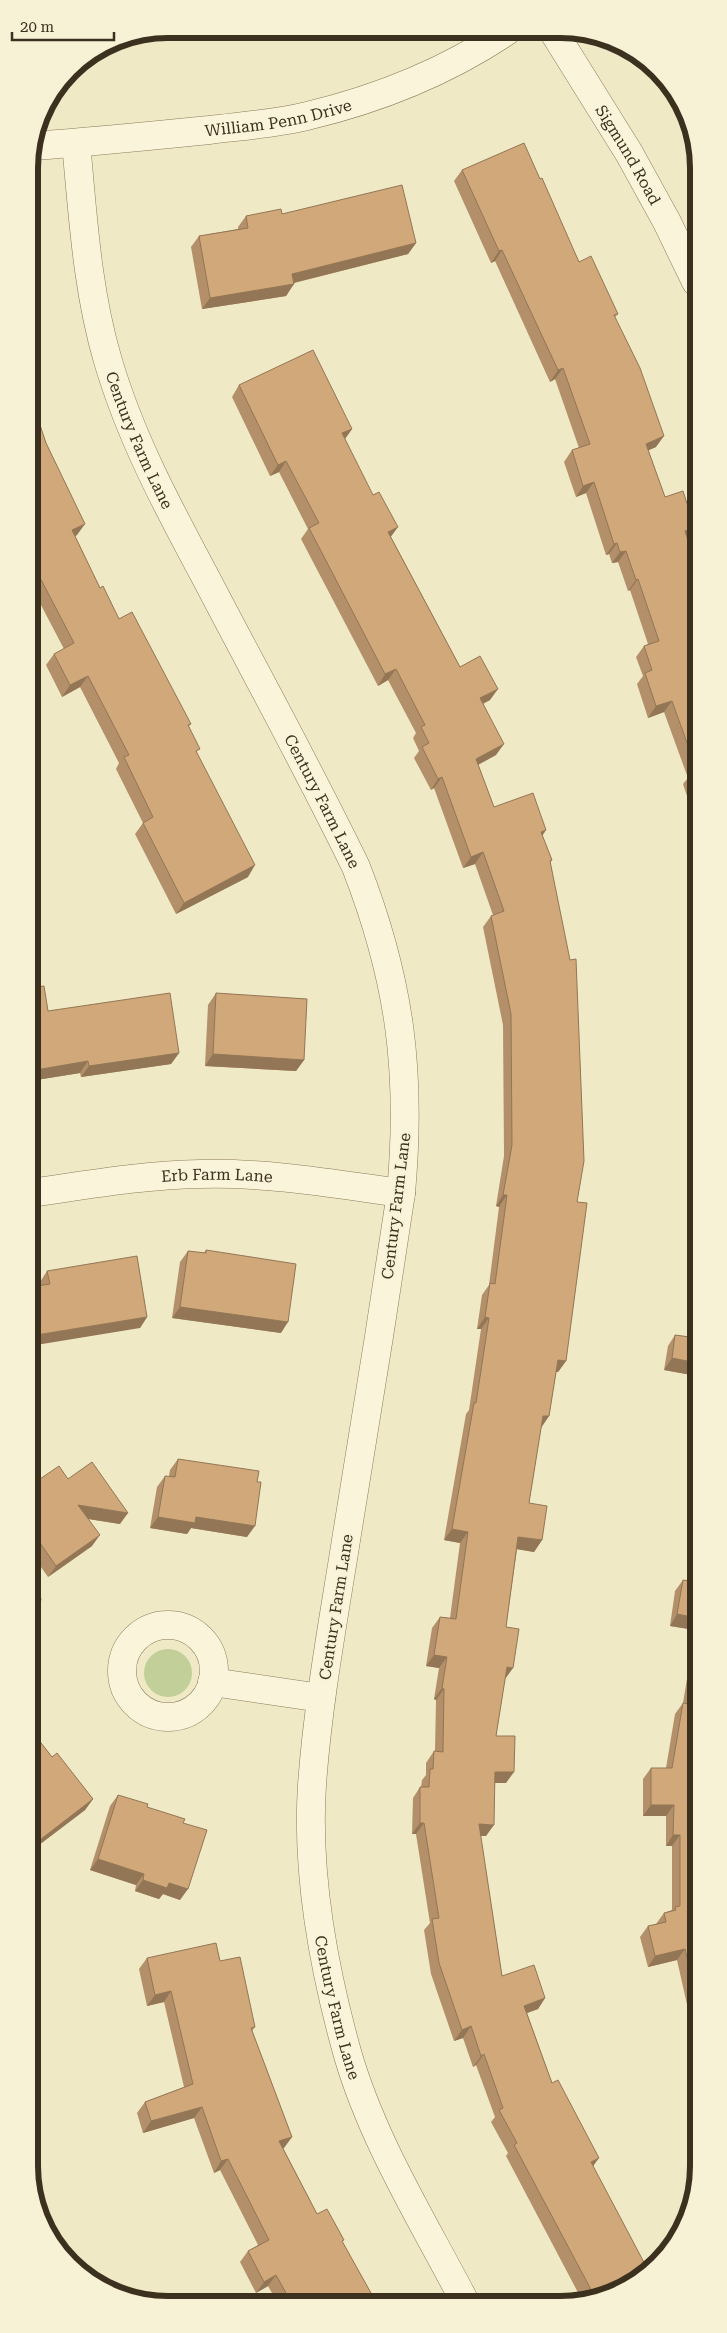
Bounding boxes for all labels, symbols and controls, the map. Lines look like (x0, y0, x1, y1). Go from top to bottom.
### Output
scale bar (12, 10, 115, 42)
text: 20 m (20, 18, 55, 36)
street label: William Penn Drive (204, 95, 354, 140)
street label: Sigmund Road (592, 101, 665, 208)
street label: Century Farm Lane (102, 369, 177, 512)
street label: Century Farm Lane (281, 731, 365, 871)
street label: Century Farm Lane (378, 1131, 414, 1280)
street label: Erb Farm Lane (160, 1164, 274, 1186)
street label: Century Farm Lane (315, 1532, 357, 1681)
street label: Century Farm Lane (311, 1934, 365, 2082)

